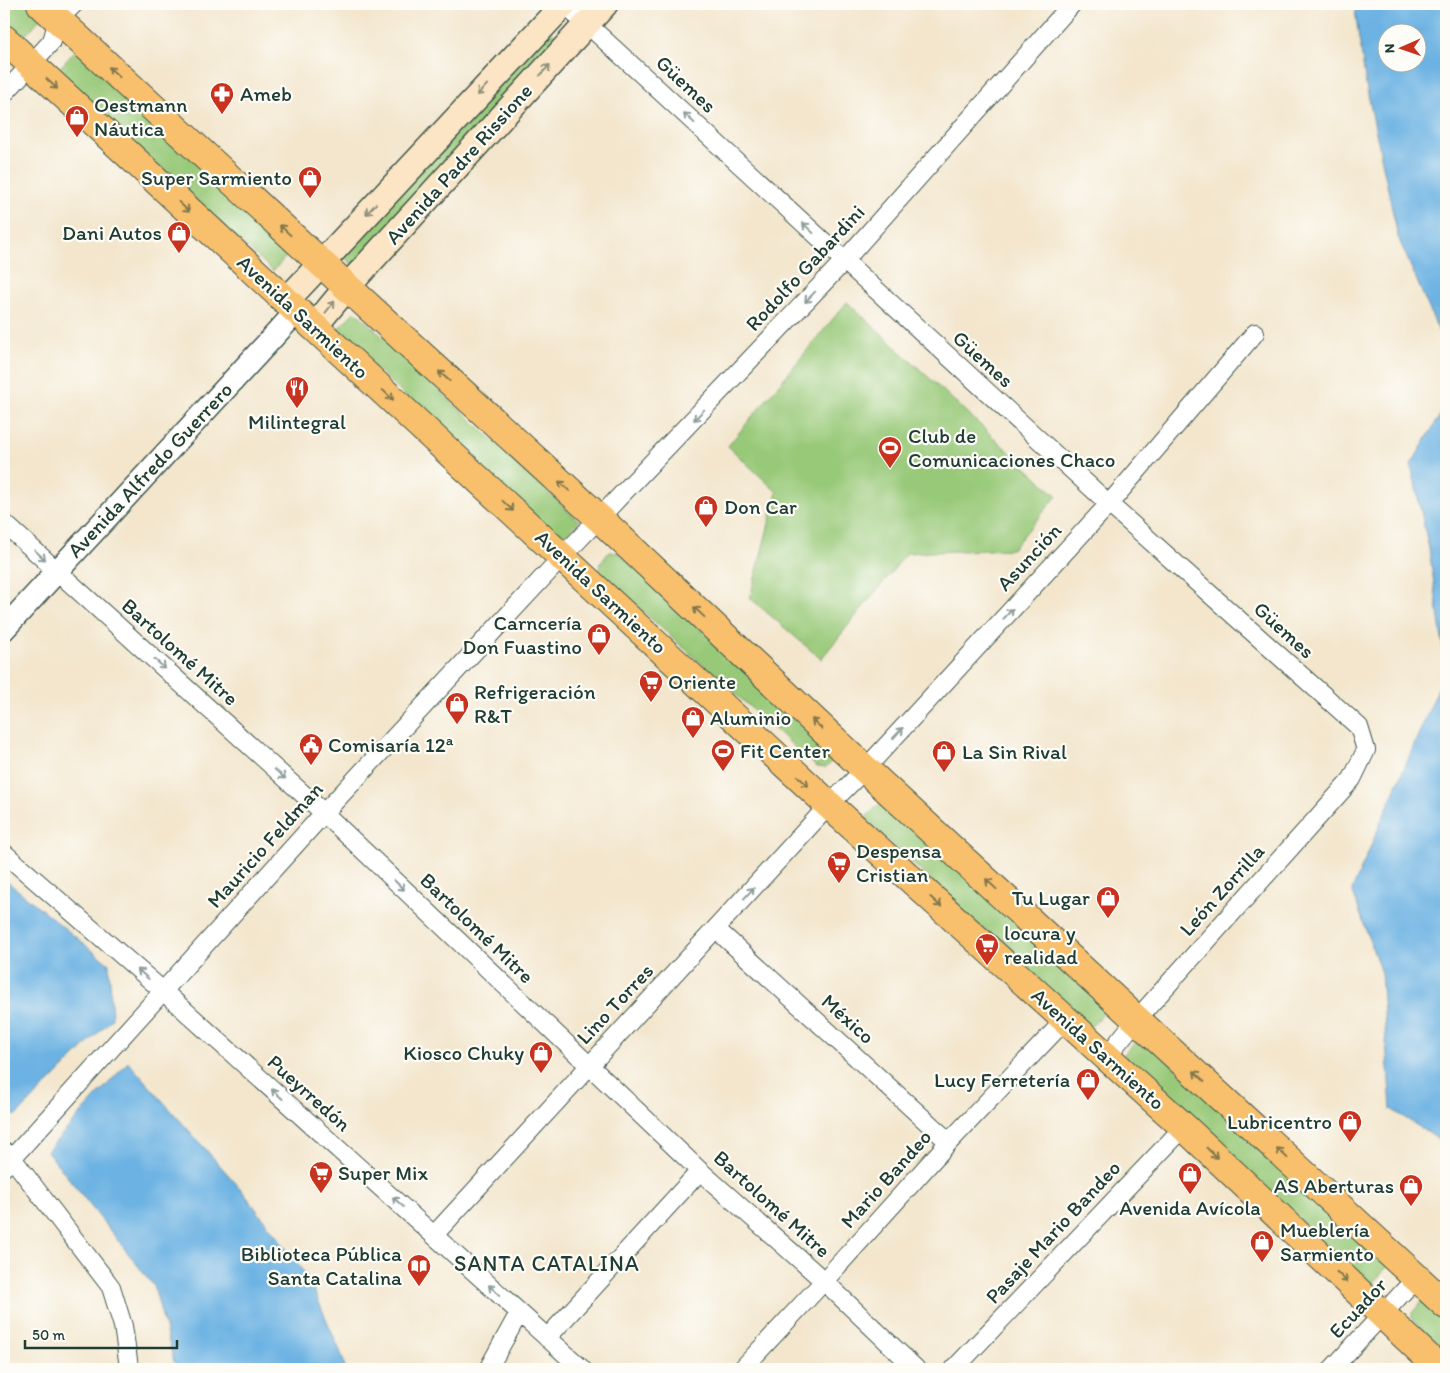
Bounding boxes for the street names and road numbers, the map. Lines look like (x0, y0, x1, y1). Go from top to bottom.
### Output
street label: Güemes (651, 50, 722, 118)
street label: Avenida Padre Rissione (380, 78, 537, 249)
street label: Rodolfo Gabardini (740, 199, 870, 336)
street label: Avenida Sarmiento (232, 249, 374, 384)
street label: Güemes (948, 325, 1019, 392)
street label: Avenida Alfredo Guerrero (62, 377, 237, 562)
street label: Asunción (991, 518, 1066, 596)
street label: Avenida Sarmiento (530, 524, 672, 659)
street label: Bartolomé Mitre (117, 593, 244, 711)
street label: Güemes (1249, 596, 1320, 663)
street label: Mauricio Feldman (201, 776, 328, 913)
street label: León Zorrilla (1174, 839, 1269, 941)
street label: Bartolomé Mitre (415, 867, 539, 988)
street label: Lino Torres (571, 958, 658, 1049)
street label: Avenida Sarmiento (1027, 982, 1170, 1115)
street label: México (817, 988, 880, 1049)
street label: Pueyrredón (263, 1049, 356, 1136)
street label: Mario Bandeo (835, 1124, 936, 1233)
street label: Bartolomé Mitre (709, 1145, 836, 1263)
street label: Pasaje Mario Bandeo (980, 1155, 1125, 1308)
street label: Ecuador (1323, 1272, 1392, 1343)

